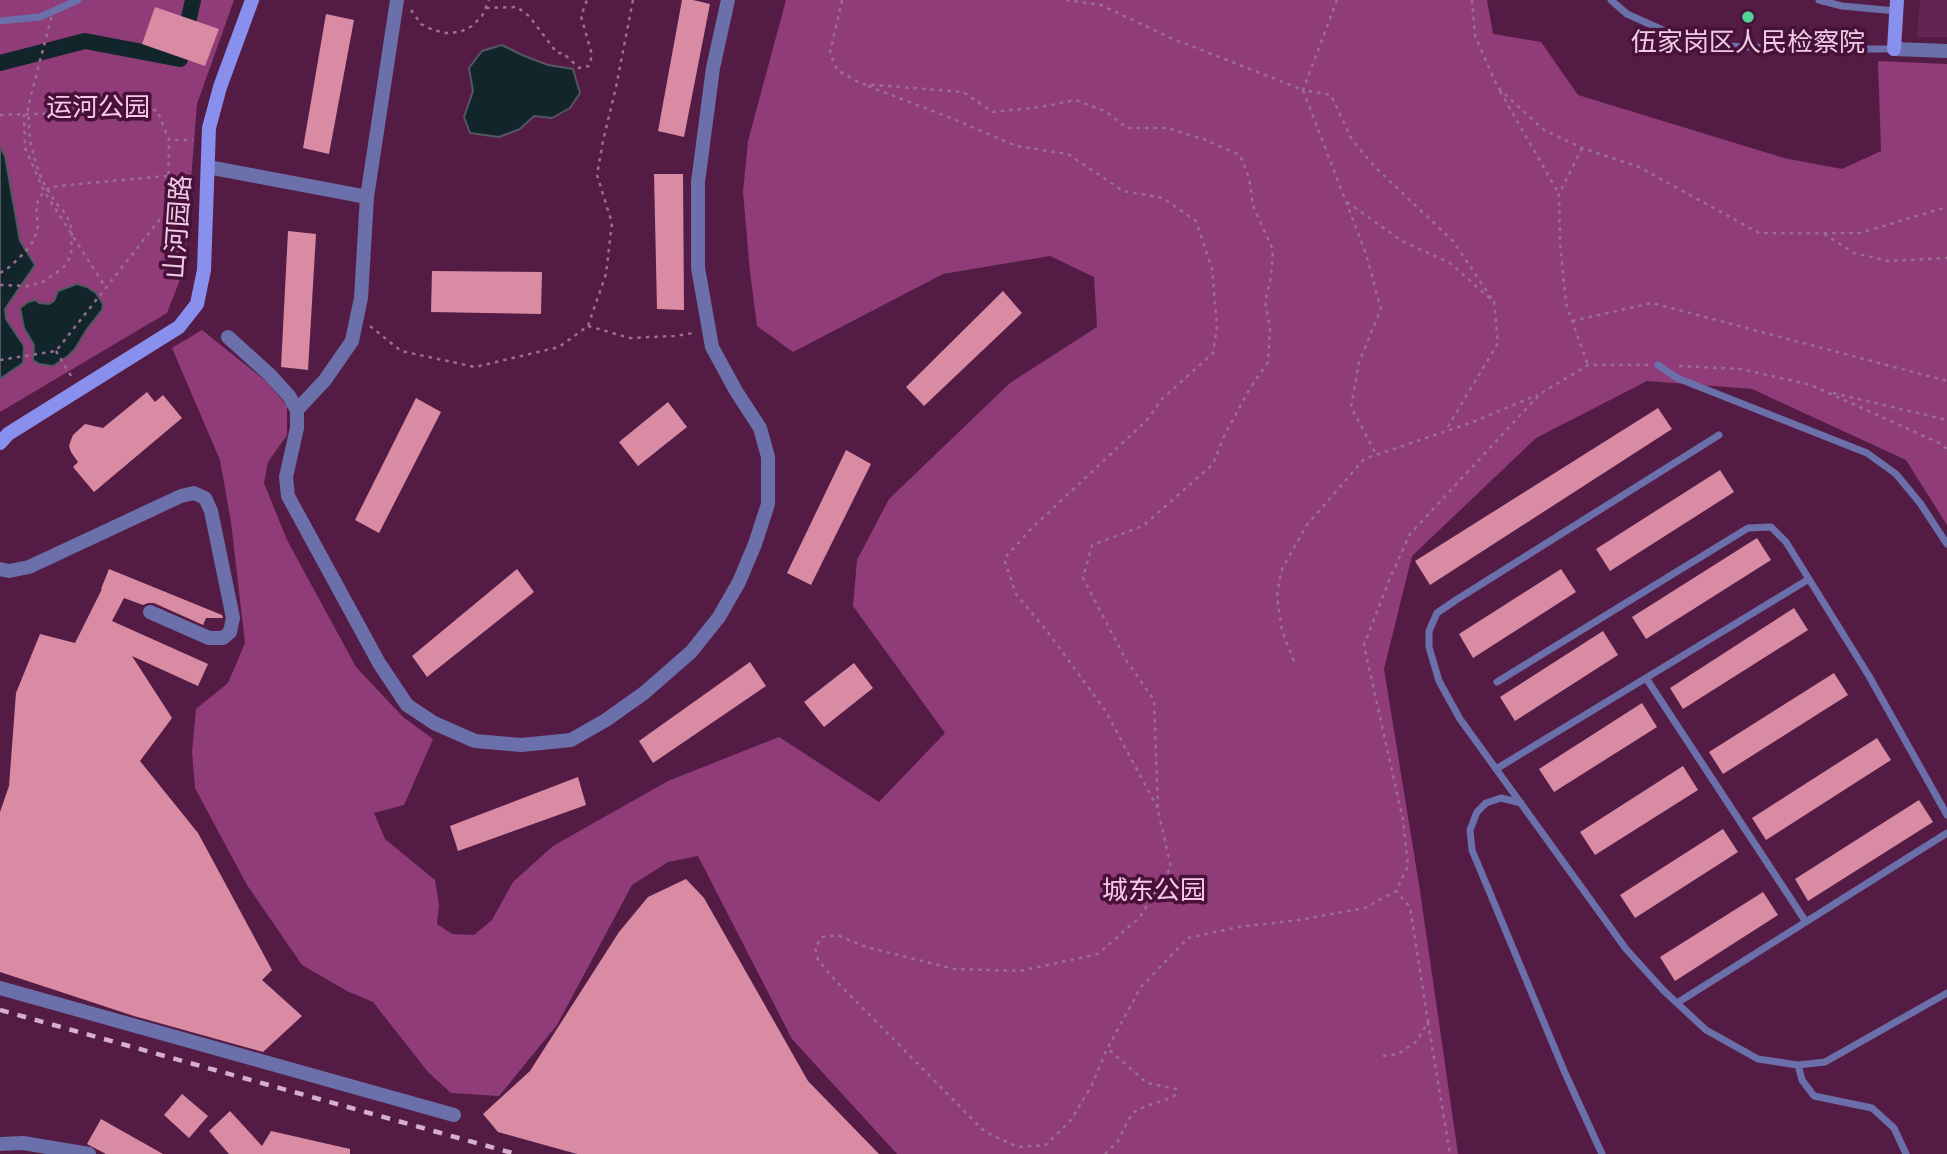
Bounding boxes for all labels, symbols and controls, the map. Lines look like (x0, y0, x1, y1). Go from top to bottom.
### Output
marker: 伍家岗区人民检察院 (1740, 9, 1756, 25)
place label: 伍家岗区人民检察院 (1631, 28, 1865, 60)
park label: 运河公园 (46, 93, 150, 125)
street label: 山河园路 (160, 174, 198, 280)
park label: 城东公园 (1102, 876, 1206, 908)

